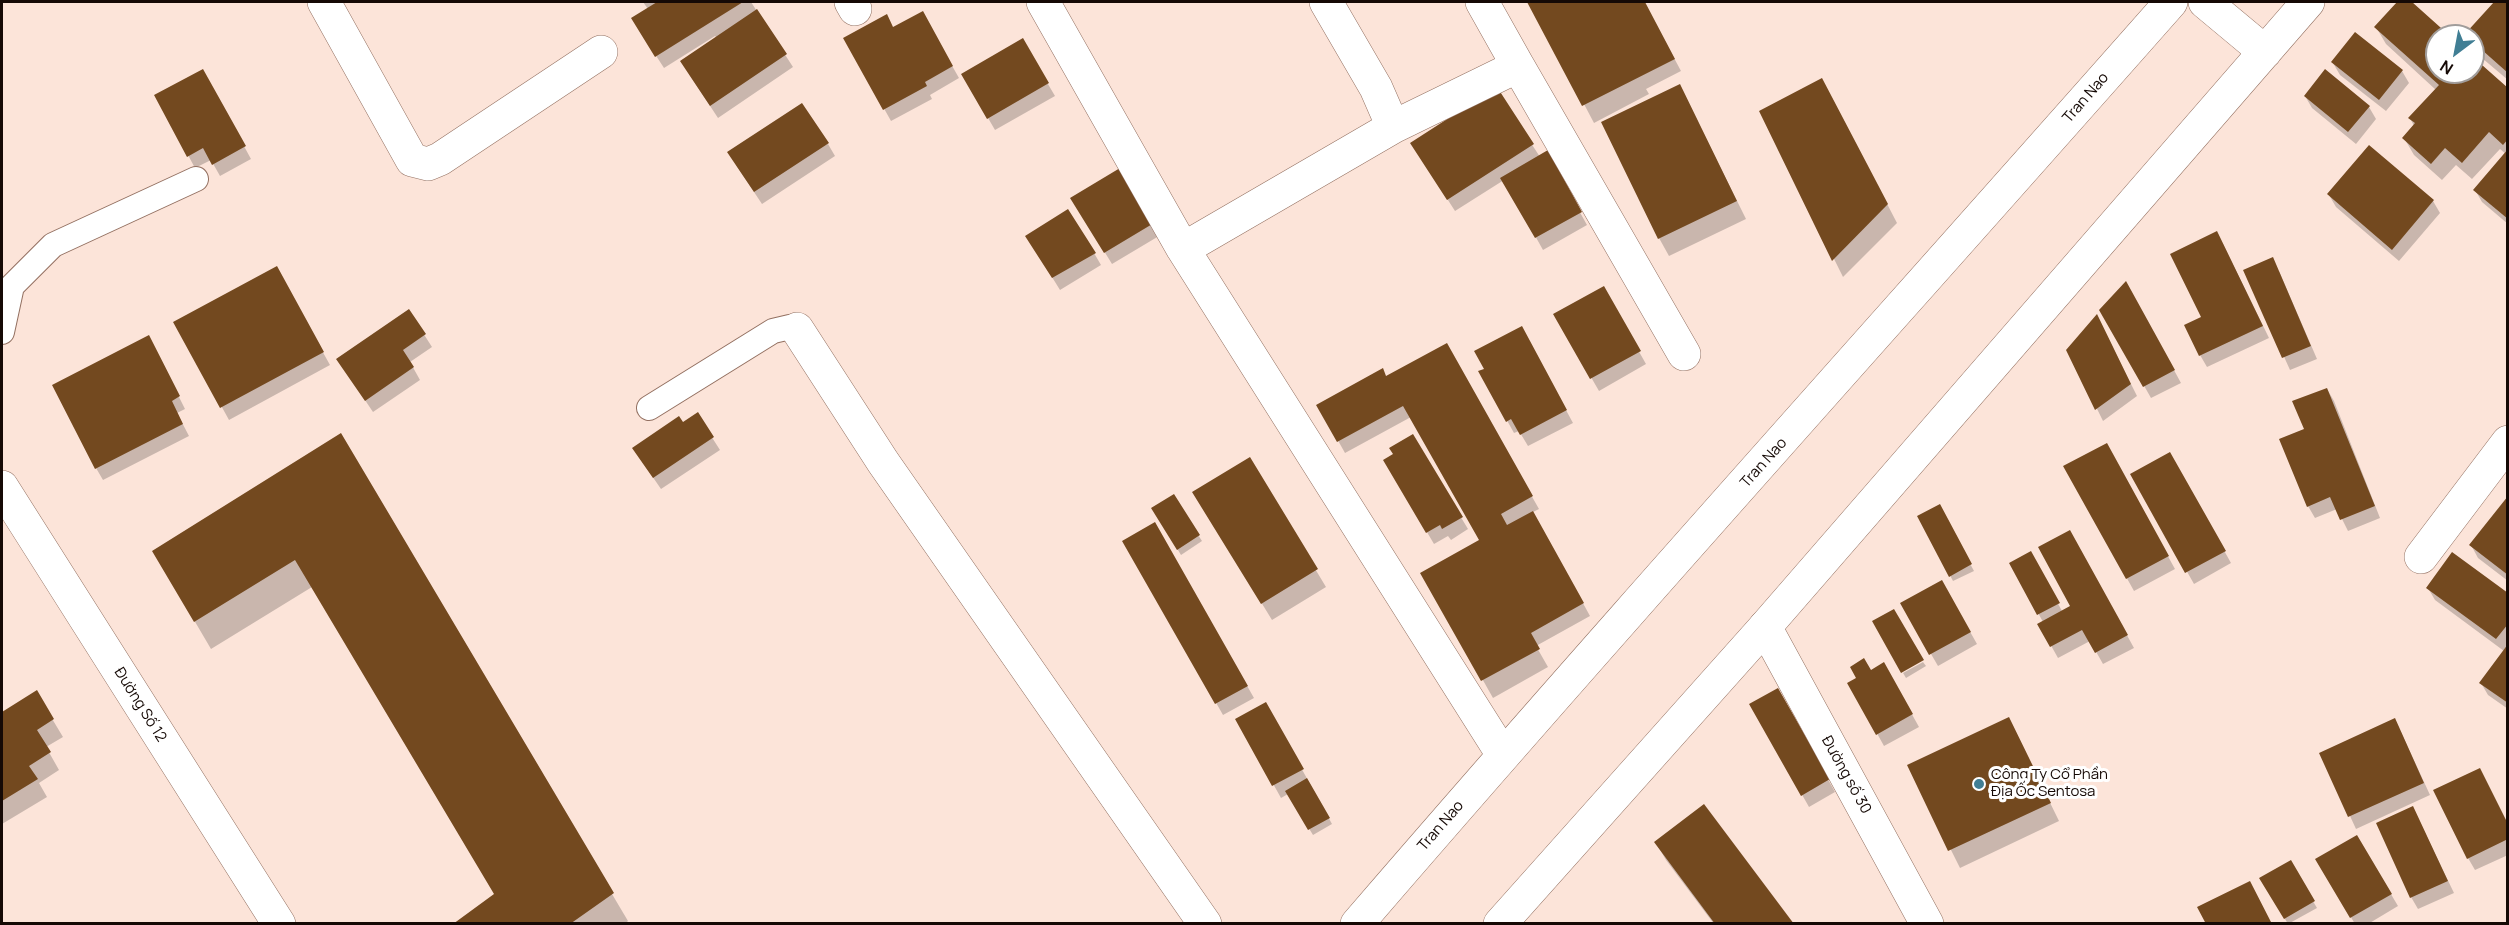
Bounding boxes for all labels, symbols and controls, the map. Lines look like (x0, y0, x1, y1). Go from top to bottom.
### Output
north arrow (2425, 24, 2485, 84)
text: N (2436, 55, 2457, 80)
street label: Tran Nao (2059, 69, 2113, 127)
street label: Tran Nao (1737, 434, 1791, 492)
street label: Đường Số 12 (110, 664, 170, 746)
street label: Đường số 30 (1817, 733, 1875, 817)
place label: Công Ty Cổ Phần Địa Ốc Sentosa (1991, 766, 2108, 801)
marker: Công Ty Cổ Phần Địa Ốc Sentosa (1972, 777, 1986, 791)
street label: Tran Nao (1414, 797, 1468, 855)

